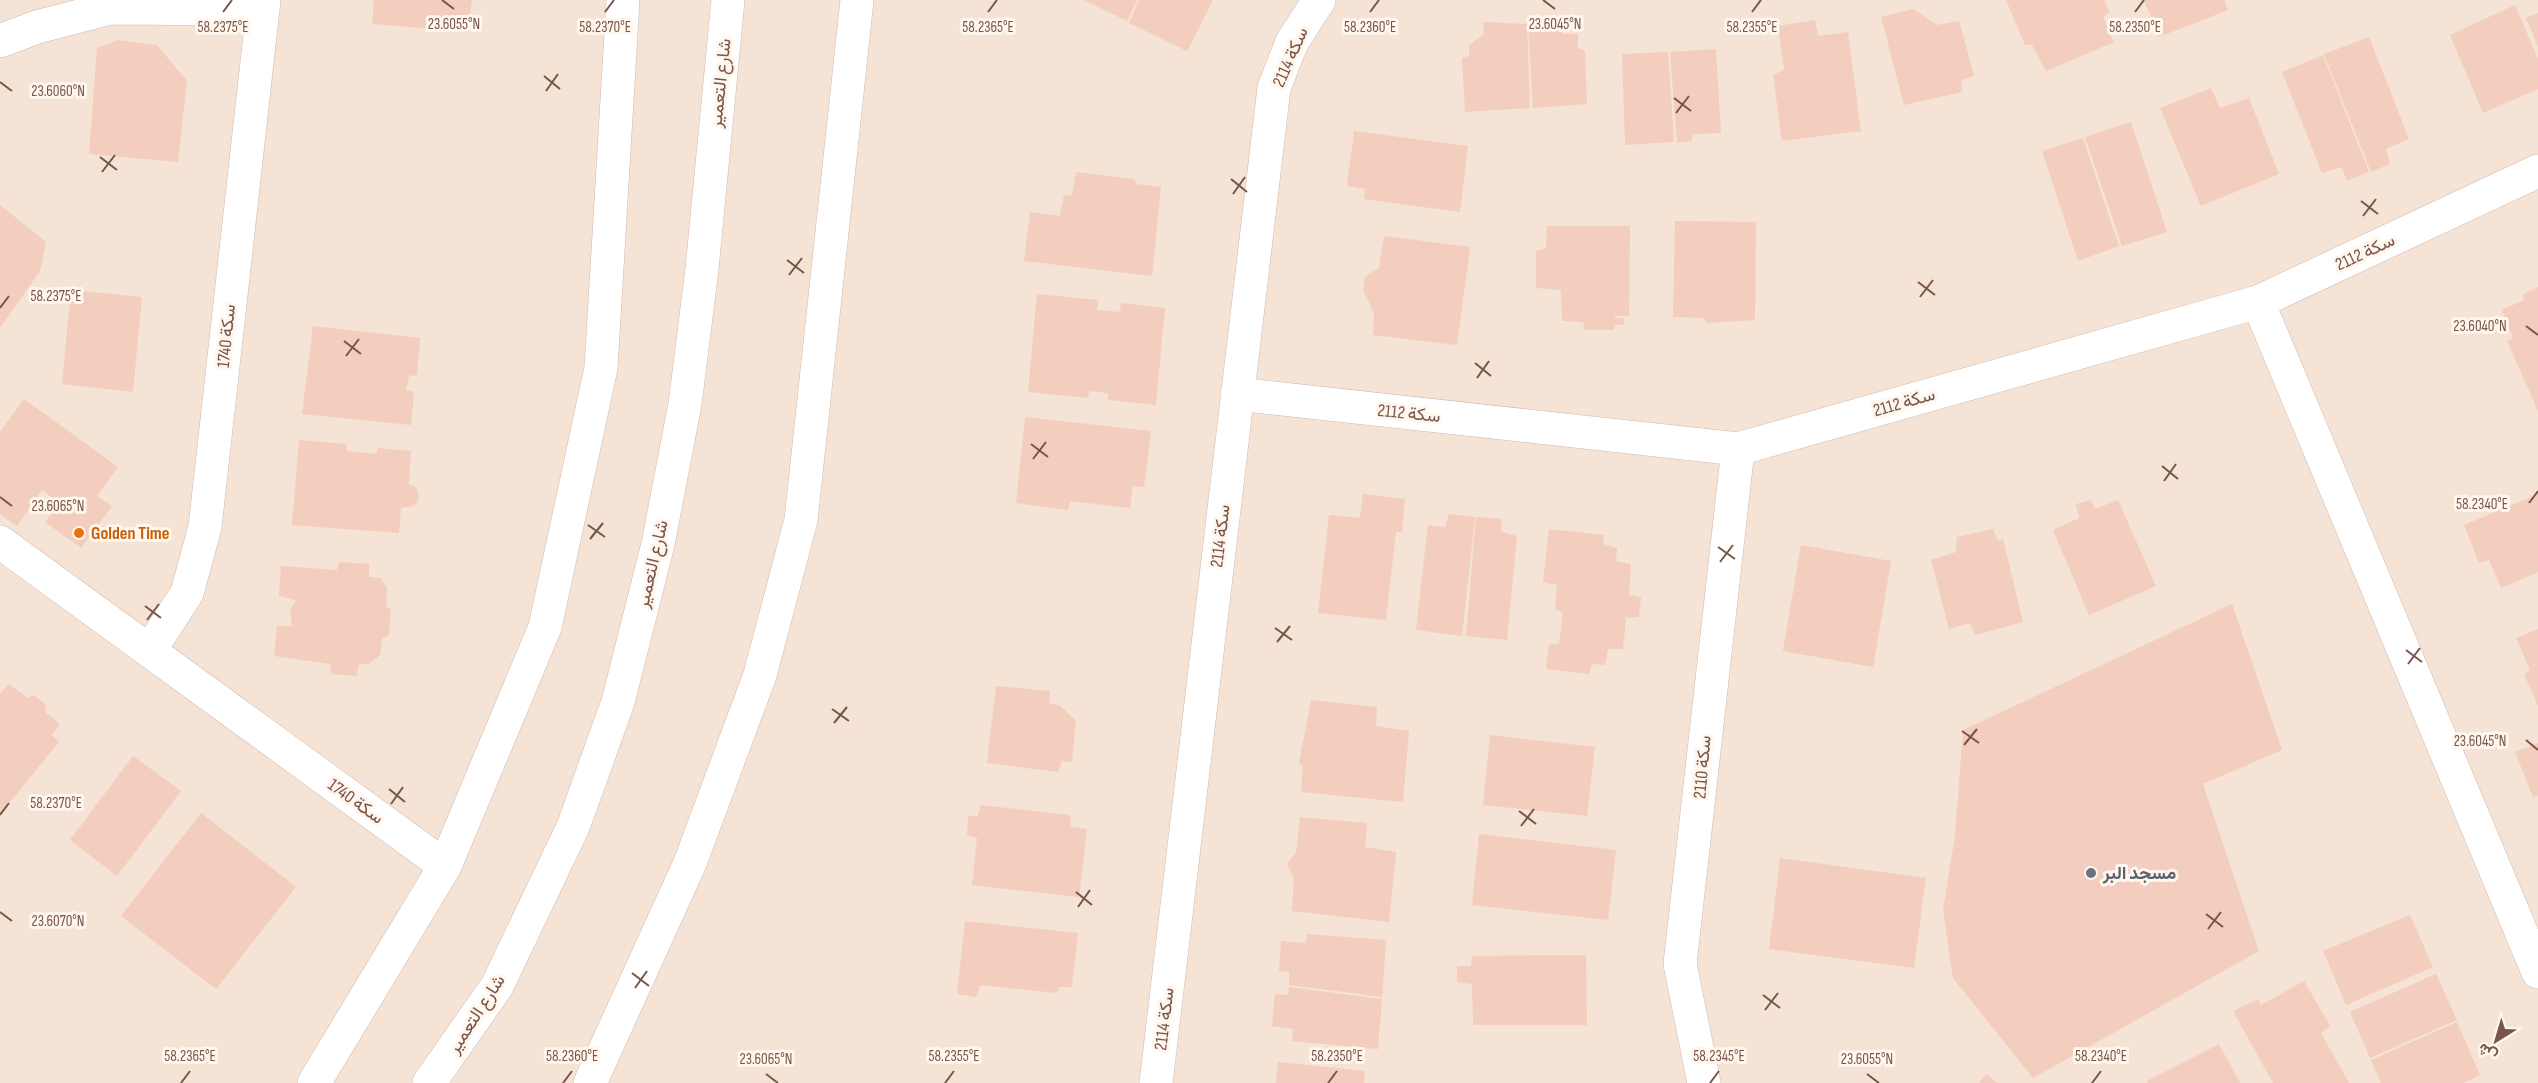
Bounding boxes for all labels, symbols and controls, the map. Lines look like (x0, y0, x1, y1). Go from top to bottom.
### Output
text: 23.6055°N (428, 15, 480, 34)
text: 23.6045°N (1529, 15, 1581, 34)
text: 58.2375°E (197, 18, 249, 37)
text: 58.2370°E (579, 18, 631, 37)
text: 58.2365°E (962, 18, 1014, 37)
text: 58.2360°E (1344, 18, 1396, 37)
text: 58.2355°E (1726, 18, 1778, 37)
text: 58.2350°E (2109, 18, 2161, 37)
street label: سكة 2114 (1268, 24, 1313, 90)
street label: شارع التعمير (705, 37, 737, 130)
text: 23.6060°N (31, 82, 85, 101)
street label: سكة 2112 (2332, 230, 2398, 275)
text: 58.2375°E (30, 287, 82, 306)
street label: سكة 1740 (213, 303, 240, 369)
text: 23.6040°N (2453, 317, 2507, 336)
street label: سكة 2112 (1871, 384, 1937, 421)
street label: سكة 2112 (1376, 400, 1442, 427)
text: 58.2340°E (2456, 495, 2508, 514)
text: 23.6065°N (32, 497, 84, 516)
street label: سكة 2114 (1206, 503, 1235, 569)
street label: شارع التعمير (632, 518, 674, 611)
place label: Golden Time (91, 523, 169, 544)
marker: Golden Time (72, 526, 86, 540)
text: 23.6045°N (2454, 732, 2506, 751)
street label: سكة 2110 (1689, 734, 1716, 800)
street label: سكة 1740 (324, 774, 388, 829)
text: 58.2370°E (30, 794, 82, 813)
place label: مسجد البر (2102, 863, 2176, 884)
marker: مسجد البر (2084, 866, 2098, 880)
text: 23.6070°N (32, 912, 84, 931)
street label: شارع التعمير (443, 971, 510, 1059)
street label: سكة 2114 (1150, 986, 1179, 1052)
north arrow (2466, 1011, 2526, 1071)
text: ش (2474, 1038, 2501, 1065)
text: 58.2365°E (164, 1047, 216, 1066)
text: 58.2360°E (546, 1047, 598, 1066)
text: 58.2355°E (928, 1047, 980, 1066)
text: 58.2350°E (1311, 1047, 1363, 1066)
text: 58.2345°E (1693, 1047, 1745, 1066)
text: 58.2340°E (2075, 1047, 2127, 1066)
text: 23.6065°N (740, 1050, 792, 1069)
text: 23.6055°N (1841, 1050, 1893, 1069)

